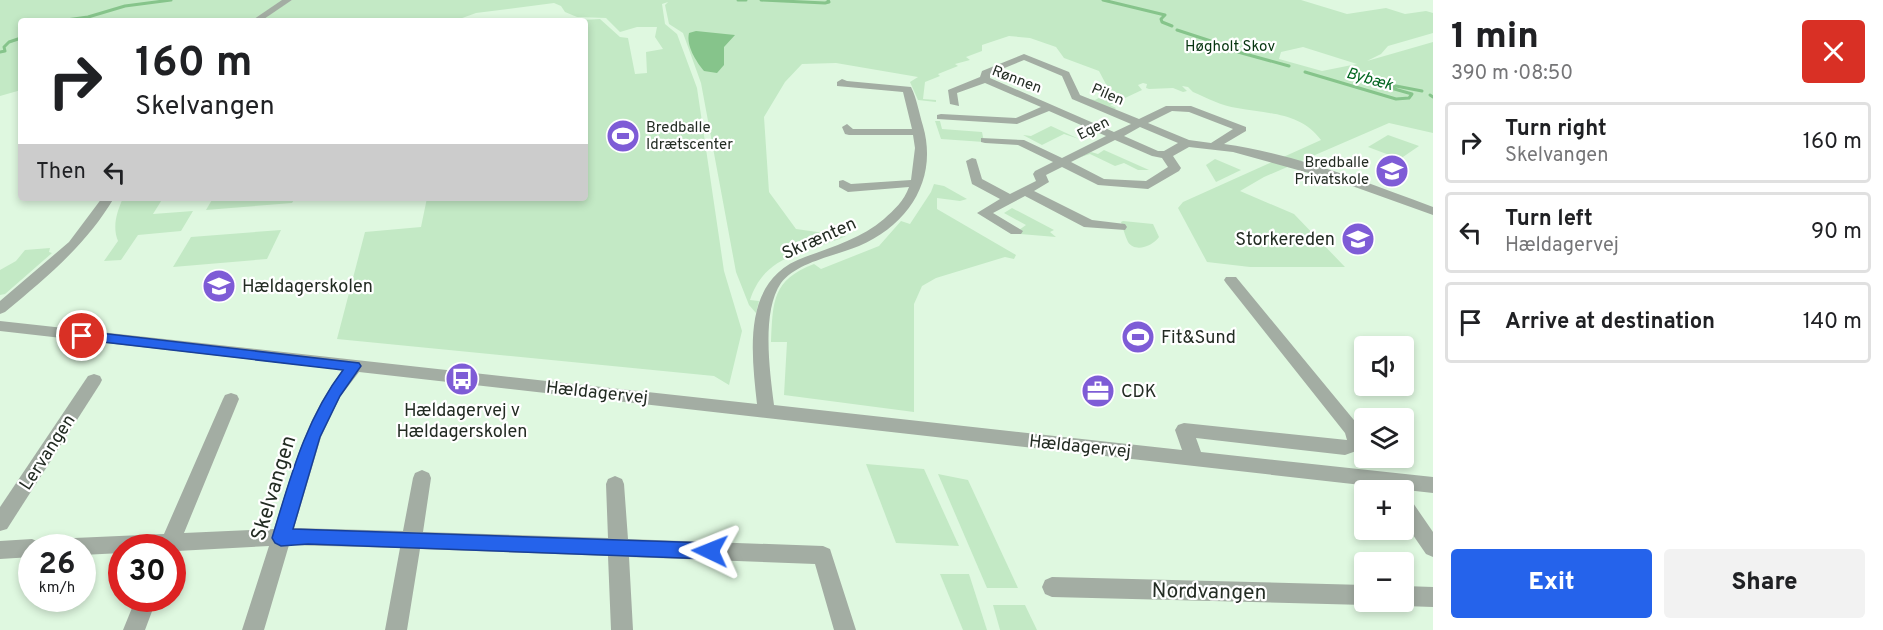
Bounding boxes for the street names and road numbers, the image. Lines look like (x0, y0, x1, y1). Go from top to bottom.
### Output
street label: Rønnen (989, 62, 1044, 99)
street label: Pilen (1088, 80, 1127, 111)
street label: Egen (1074, 113, 1113, 145)
street label: Skrænten (779, 213, 860, 266)
street label: Hældagervej (545, 377, 649, 410)
street label: Lervangen (15, 410, 81, 495)
street label: Hældagervej (1028, 431, 1132, 464)
street label: Skelvangen (246, 432, 303, 544)
street label: Nordvangen (1151, 578, 1267, 607)

